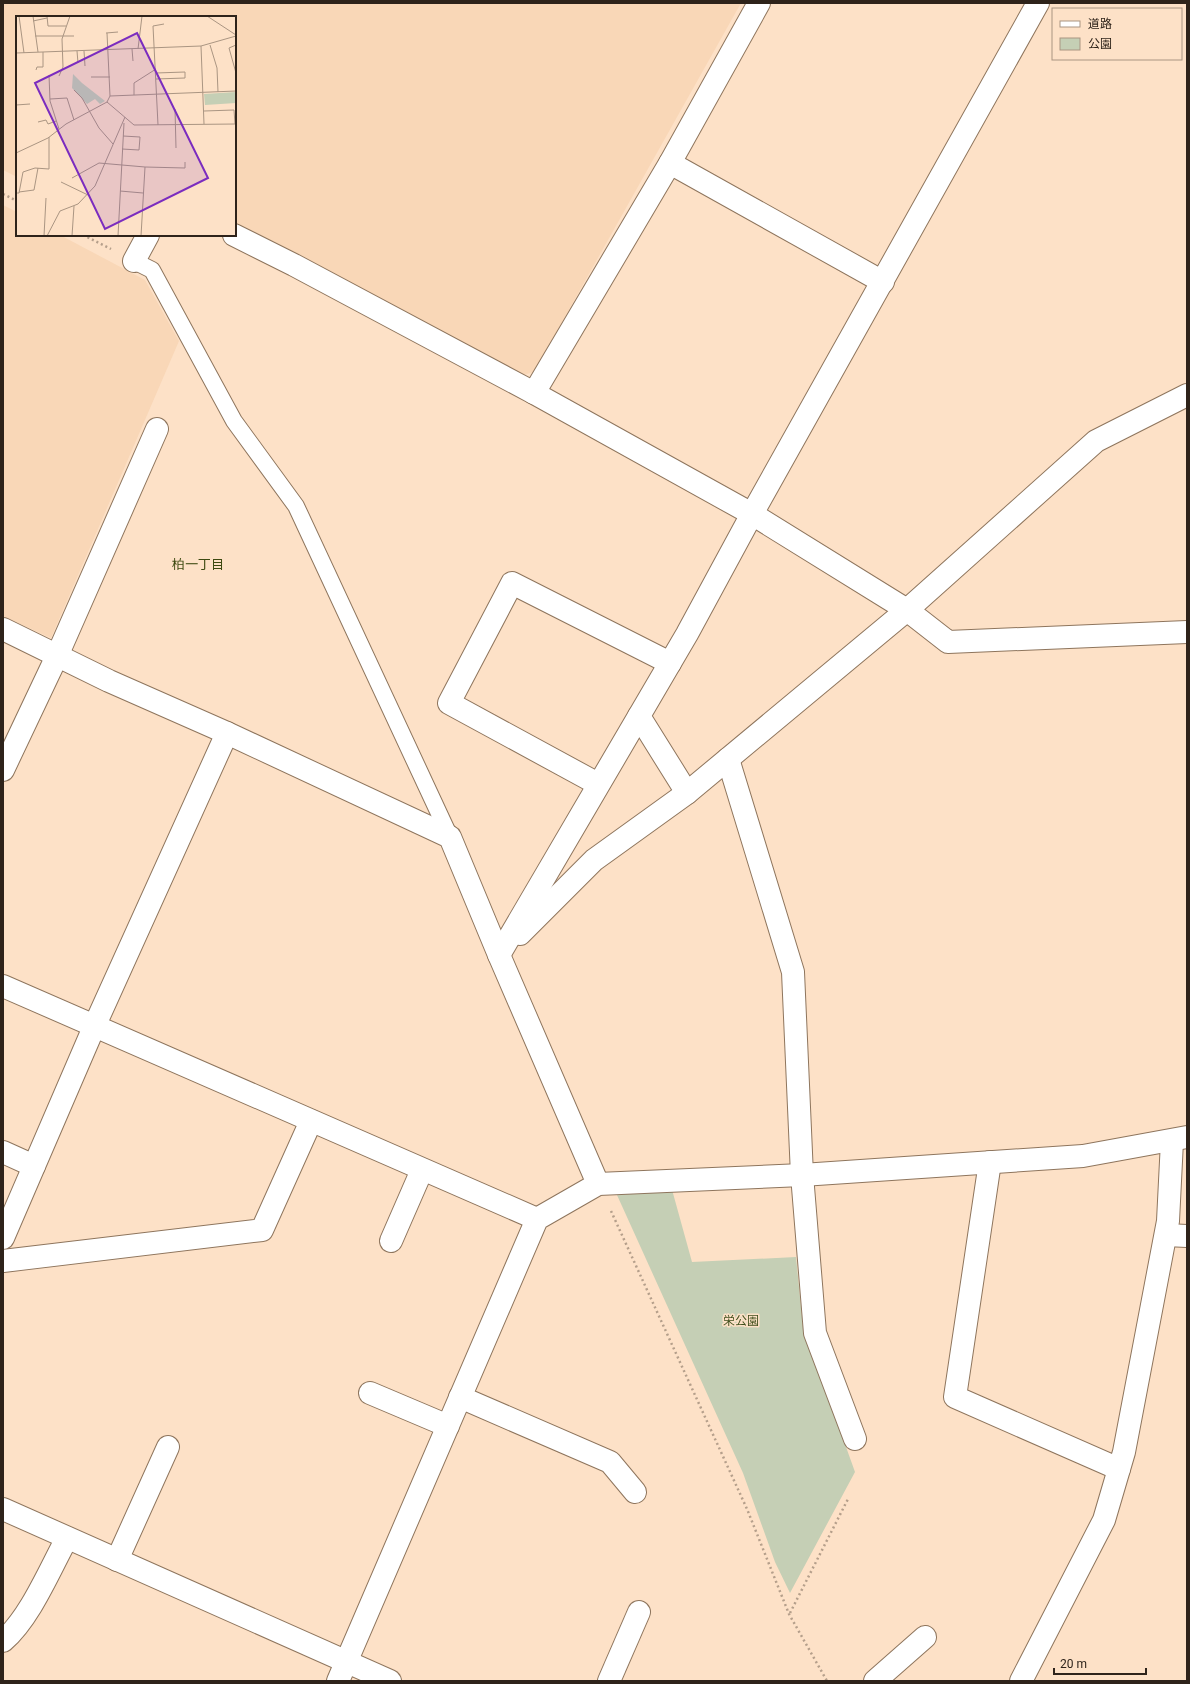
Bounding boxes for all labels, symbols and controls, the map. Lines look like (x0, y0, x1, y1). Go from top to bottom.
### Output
legend (1052, 8, 1182, 60)
inset map (16, 16, 236, 236)
text: 道路 (1088, 17, 1112, 31)
text: 公園 (1088, 37, 1112, 51)
district label: 柏一丁目 (172, 557, 224, 572)
park label: 栄公園 (723, 1314, 759, 1328)
scale bar (1054, 1650, 1146, 1676)
text: 20 m (1060, 1657, 1087, 1671)

